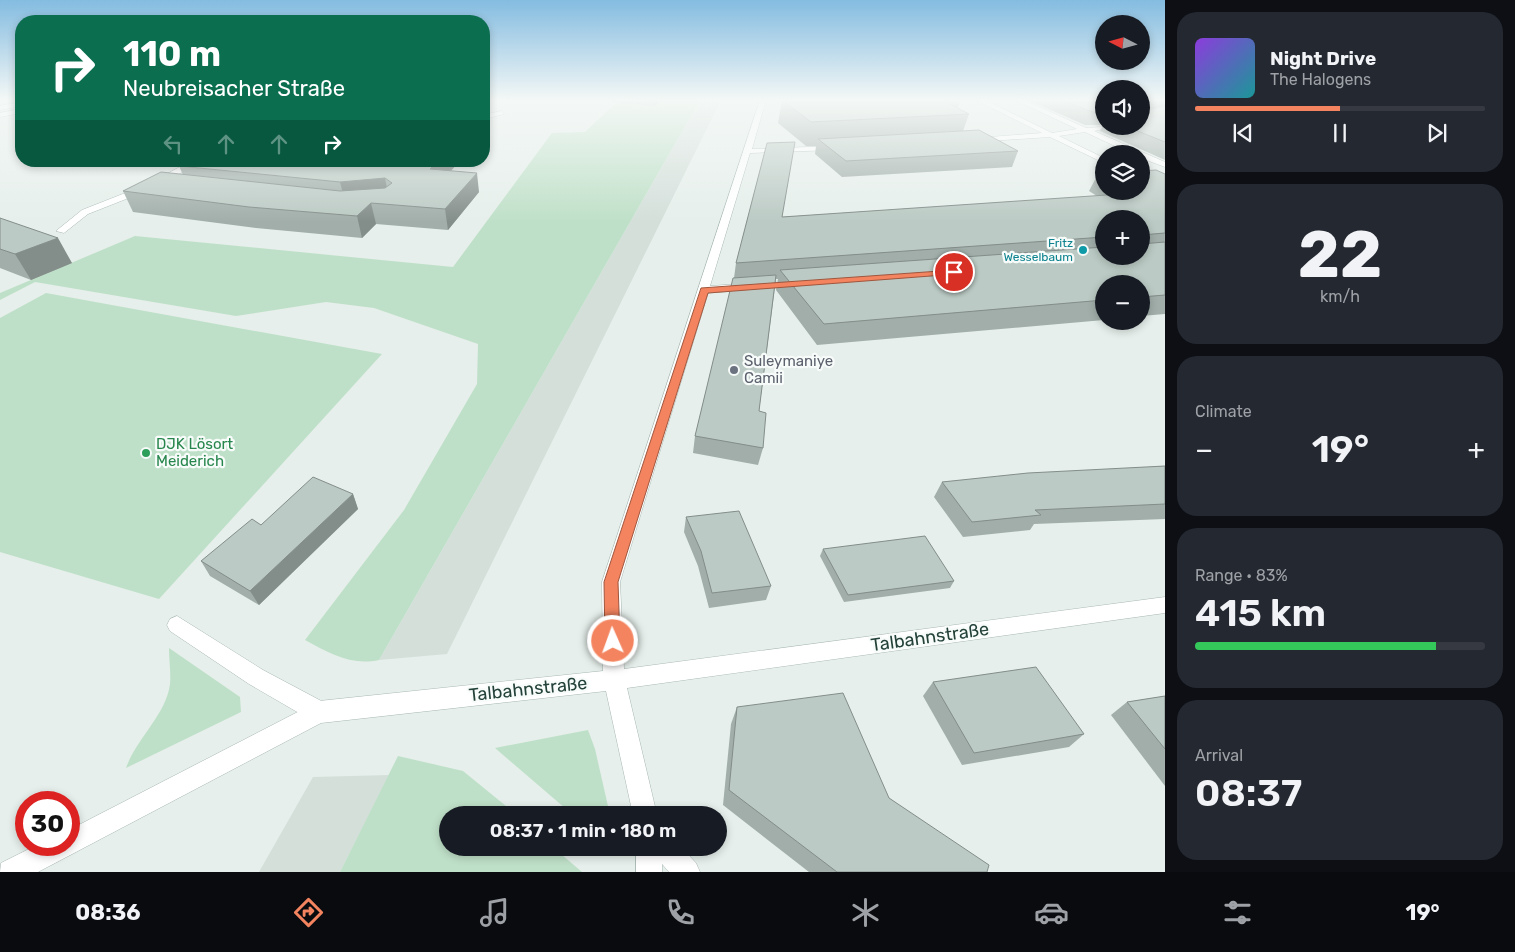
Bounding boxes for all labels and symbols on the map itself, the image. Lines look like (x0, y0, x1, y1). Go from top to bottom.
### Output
north arrow (1095, 15, 1150, 70)
place label: Fritz Wesselbaum (1003, 236, 1073, 264)
marker: Fritz Wesselbaum (1077, 244, 1089, 256)
pin (933, 251, 975, 293)
place label: Suleymaniye Camii (744, 352, 833, 387)
marker: Suleymaniye Camii (728, 364, 740, 376)
place label: DJK Lösort Meiderich (156, 435, 233, 470)
marker: DJK Lösort Meiderich (140, 447, 152, 459)
position arrow (586, 614, 638, 666)
street label: Talbahnstraße (869, 618, 991, 656)
street label: Talbahnstraße (468, 672, 588, 706)
speed limit sign: 30 (15, 791, 80, 856)

